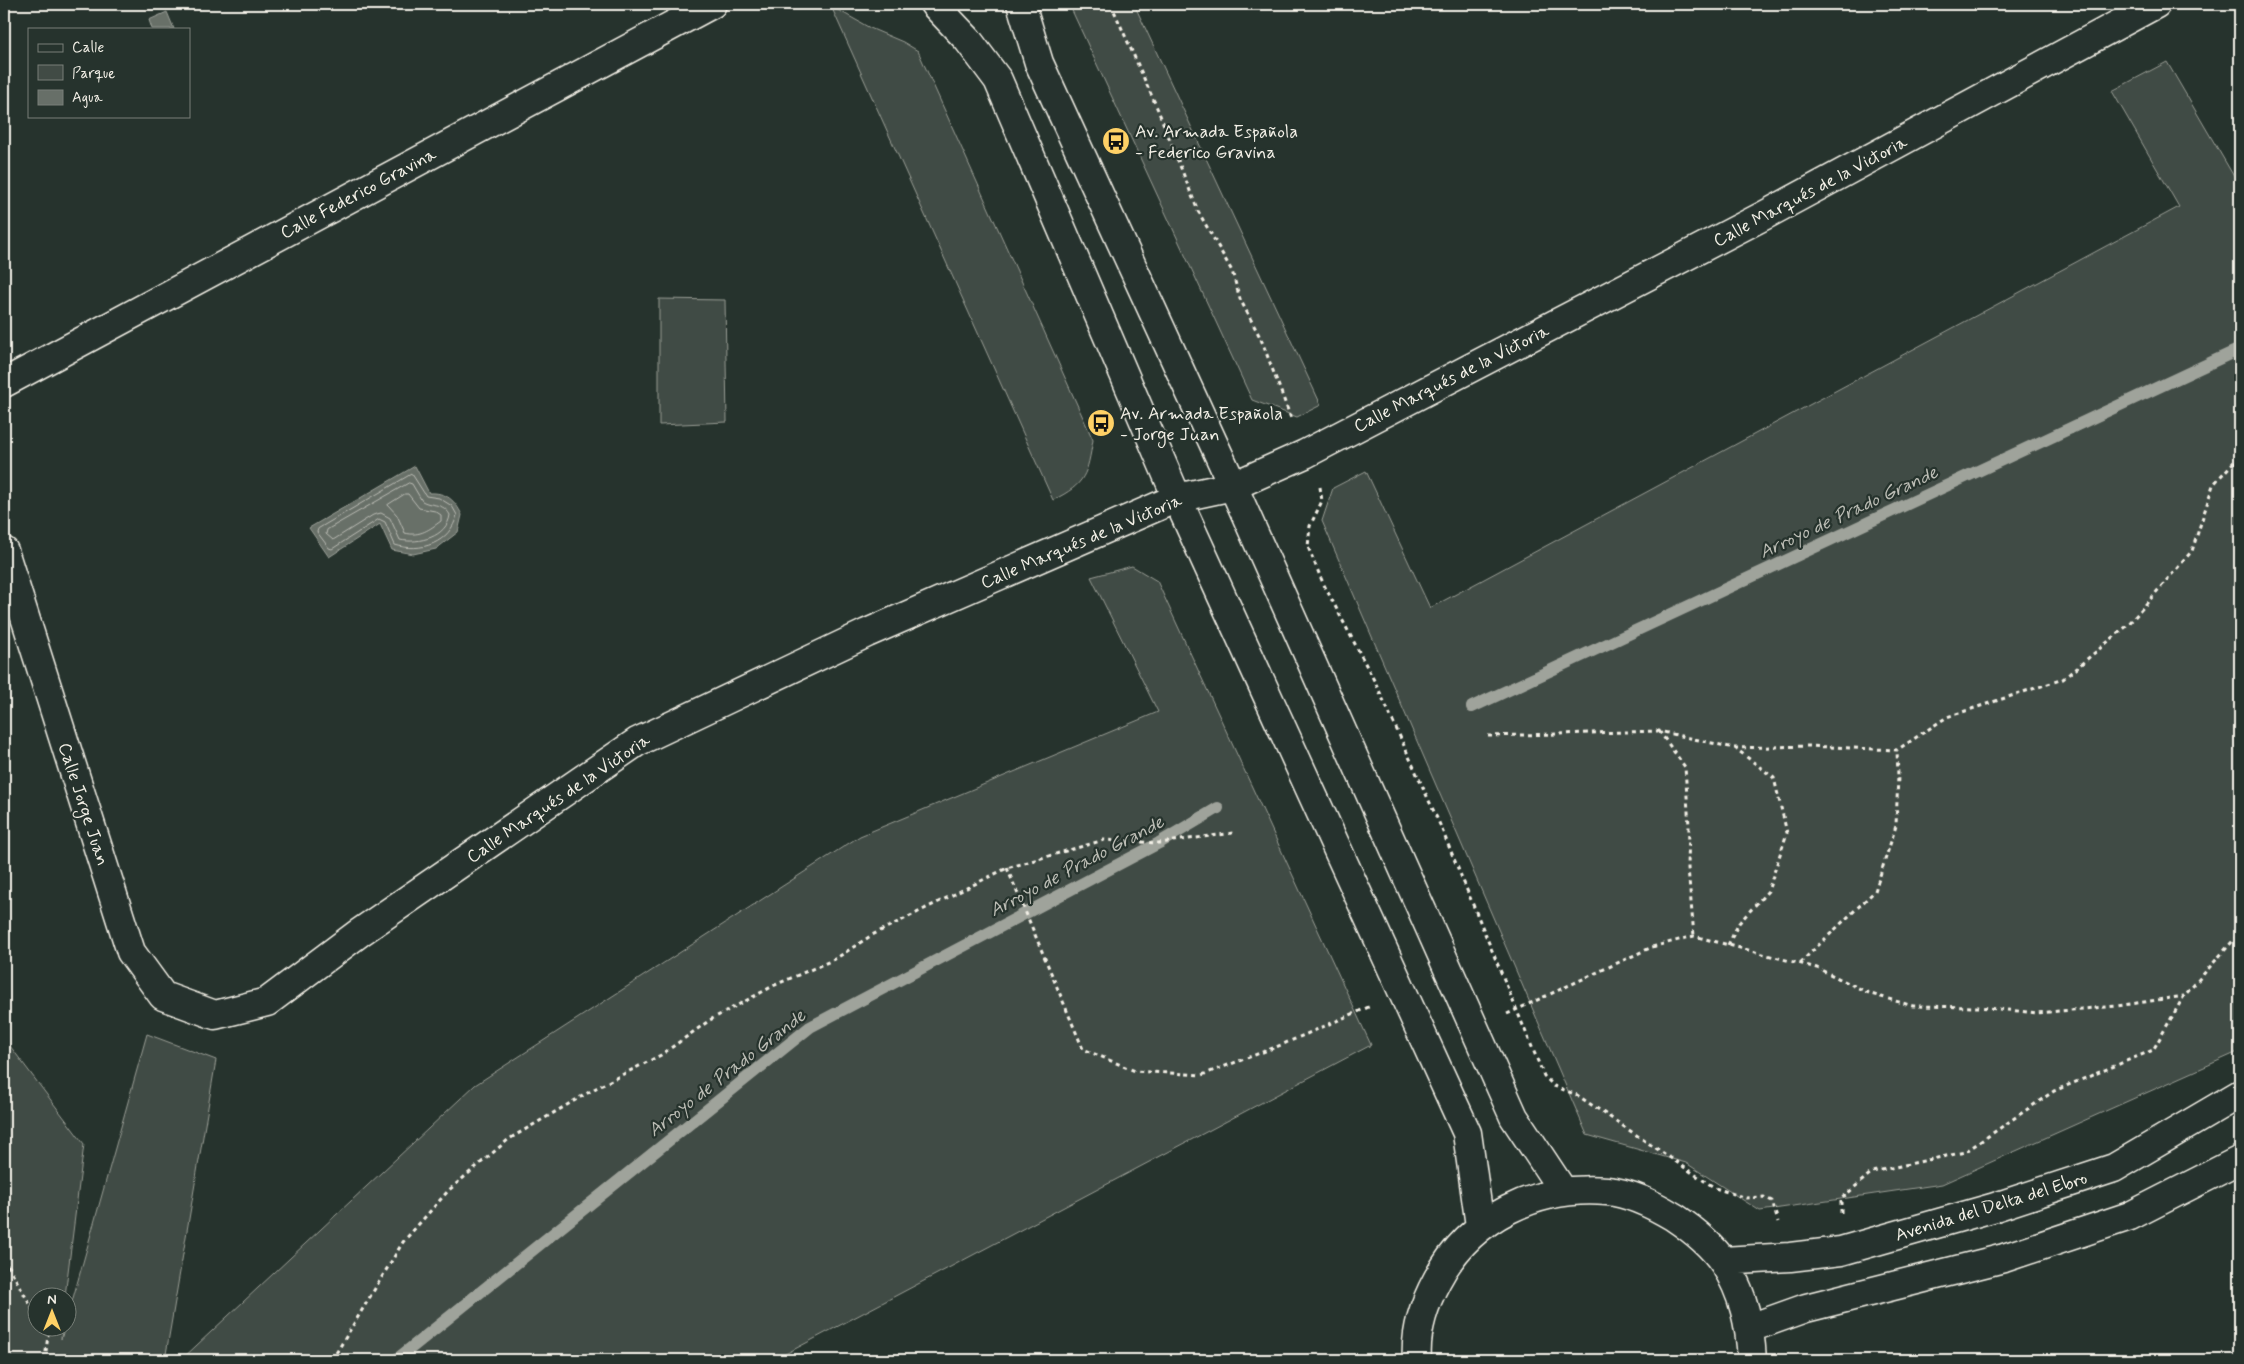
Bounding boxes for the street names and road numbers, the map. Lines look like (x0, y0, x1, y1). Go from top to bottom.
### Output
street label: Calle Marqués de la Victoria (1709, 130, 1912, 253)
street label: Calle Federico Gravina (276, 143, 441, 245)
street label: Calle Marqués de la Victoria (1350, 319, 1553, 439)
street label: Calle Marqués de la Victoria (977, 489, 1186, 595)
street label: Calle Marqués de la Victoria (462, 728, 655, 869)
street label: Calle Jorge Juan (51, 740, 114, 869)
street label: Avenida del Delta del Ebro (1892, 1166, 2090, 1248)

